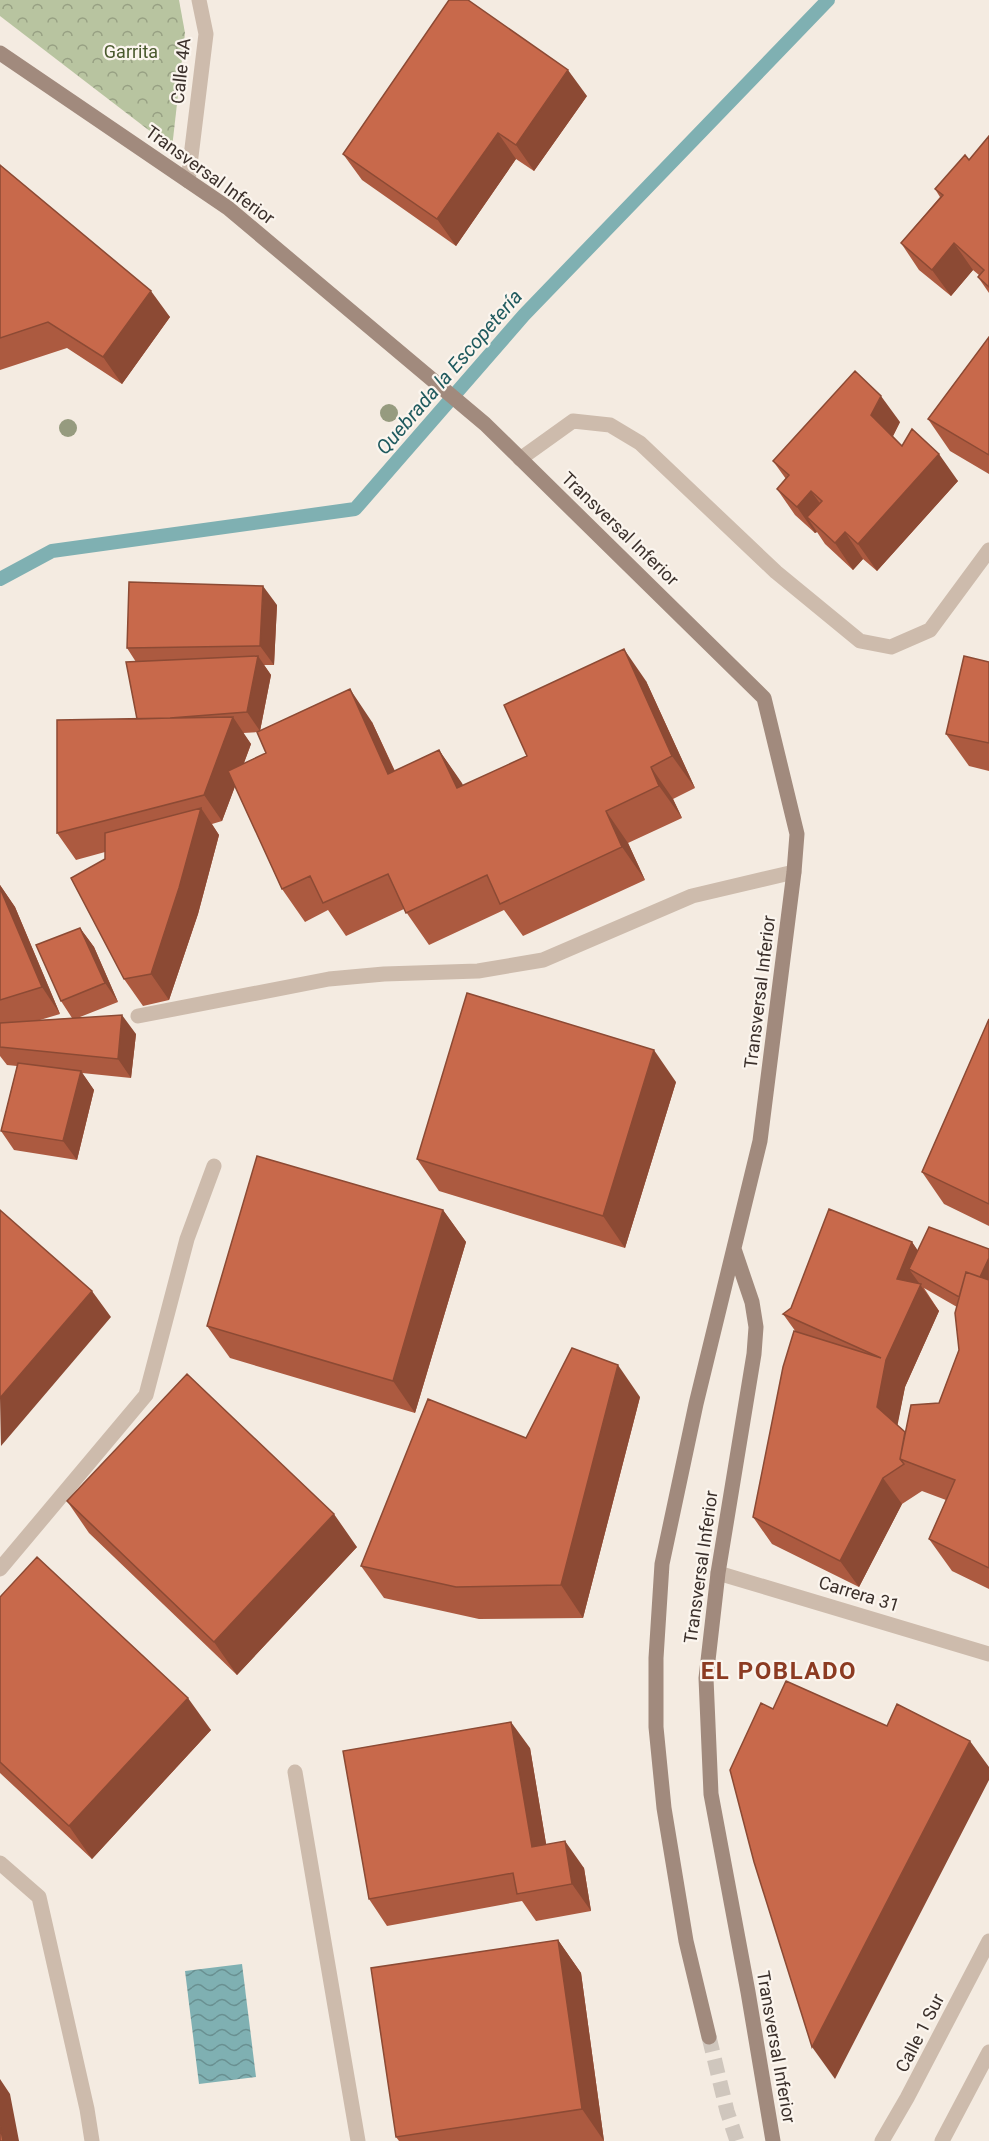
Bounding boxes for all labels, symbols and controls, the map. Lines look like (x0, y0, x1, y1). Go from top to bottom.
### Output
street label: Calle 4A (167, 37, 194, 105)
park label: Garrita (104, 41, 158, 62)
street label: Transversal Inferior (142, 121, 279, 228)
water label: Quebrada la Escopetería (371, 285, 527, 459)
street label: Transversal Inferior (558, 467, 683, 590)
street label: Transversal Inferior (740, 914, 779, 1070)
street label: Transversal Inferior (679, 1489, 722, 1645)
street label: Carrera 31 (816, 1571, 902, 1616)
district label: EL POBLADO (701, 1657, 857, 1685)
street label: Transversal Inferior (753, 1969, 800, 2125)
street label: Calle 1 Sur (891, 1990, 948, 2076)

